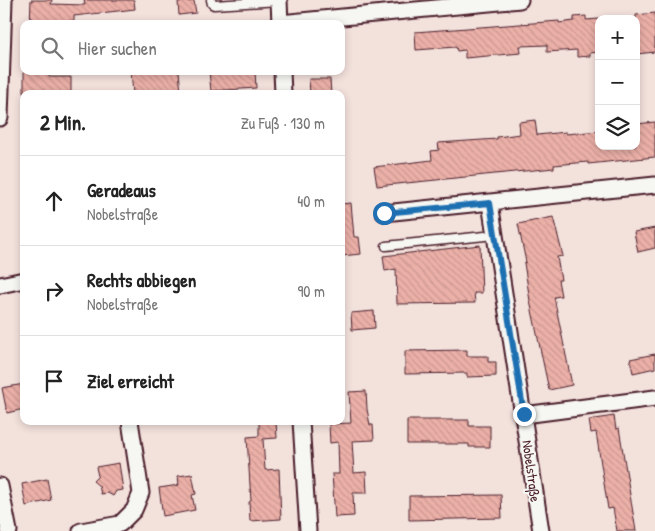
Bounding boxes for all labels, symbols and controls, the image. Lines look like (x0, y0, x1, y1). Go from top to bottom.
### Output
map controls (595, 15, 640, 150)
button: + (595, 15, 640, 60)
search box (20, 20, 345, 75)
icon: search (38, 34, 66, 62)
text: Hier suchen (78, 35, 157, 61)
button: − (595, 60, 640, 105)
button: layers (595, 105, 640, 150)
text: 2 Min. (40, 108, 86, 137)
text: Zu Fuß · 130 m (241, 112, 325, 134)
text: Geradeaus (87, 177, 156, 203)
icon: ahead (40, 187, 68, 215)
text: 40 m (297, 190, 325, 212)
route start (373, 202, 396, 225)
text: Nobelstraße (87, 203, 158, 225)
text: Rechts abbiegen (87, 267, 196, 293)
icon: right (40, 277, 68, 305)
text: 90 m (297, 280, 325, 302)
text: Nobelstraße (87, 293, 158, 315)
icon: arrive (40, 367, 68, 395)
text: Ziel erreicht (87, 368, 174, 394)
route end (513, 403, 536, 426)
street label: Nobelstraße (517, 439, 546, 504)

